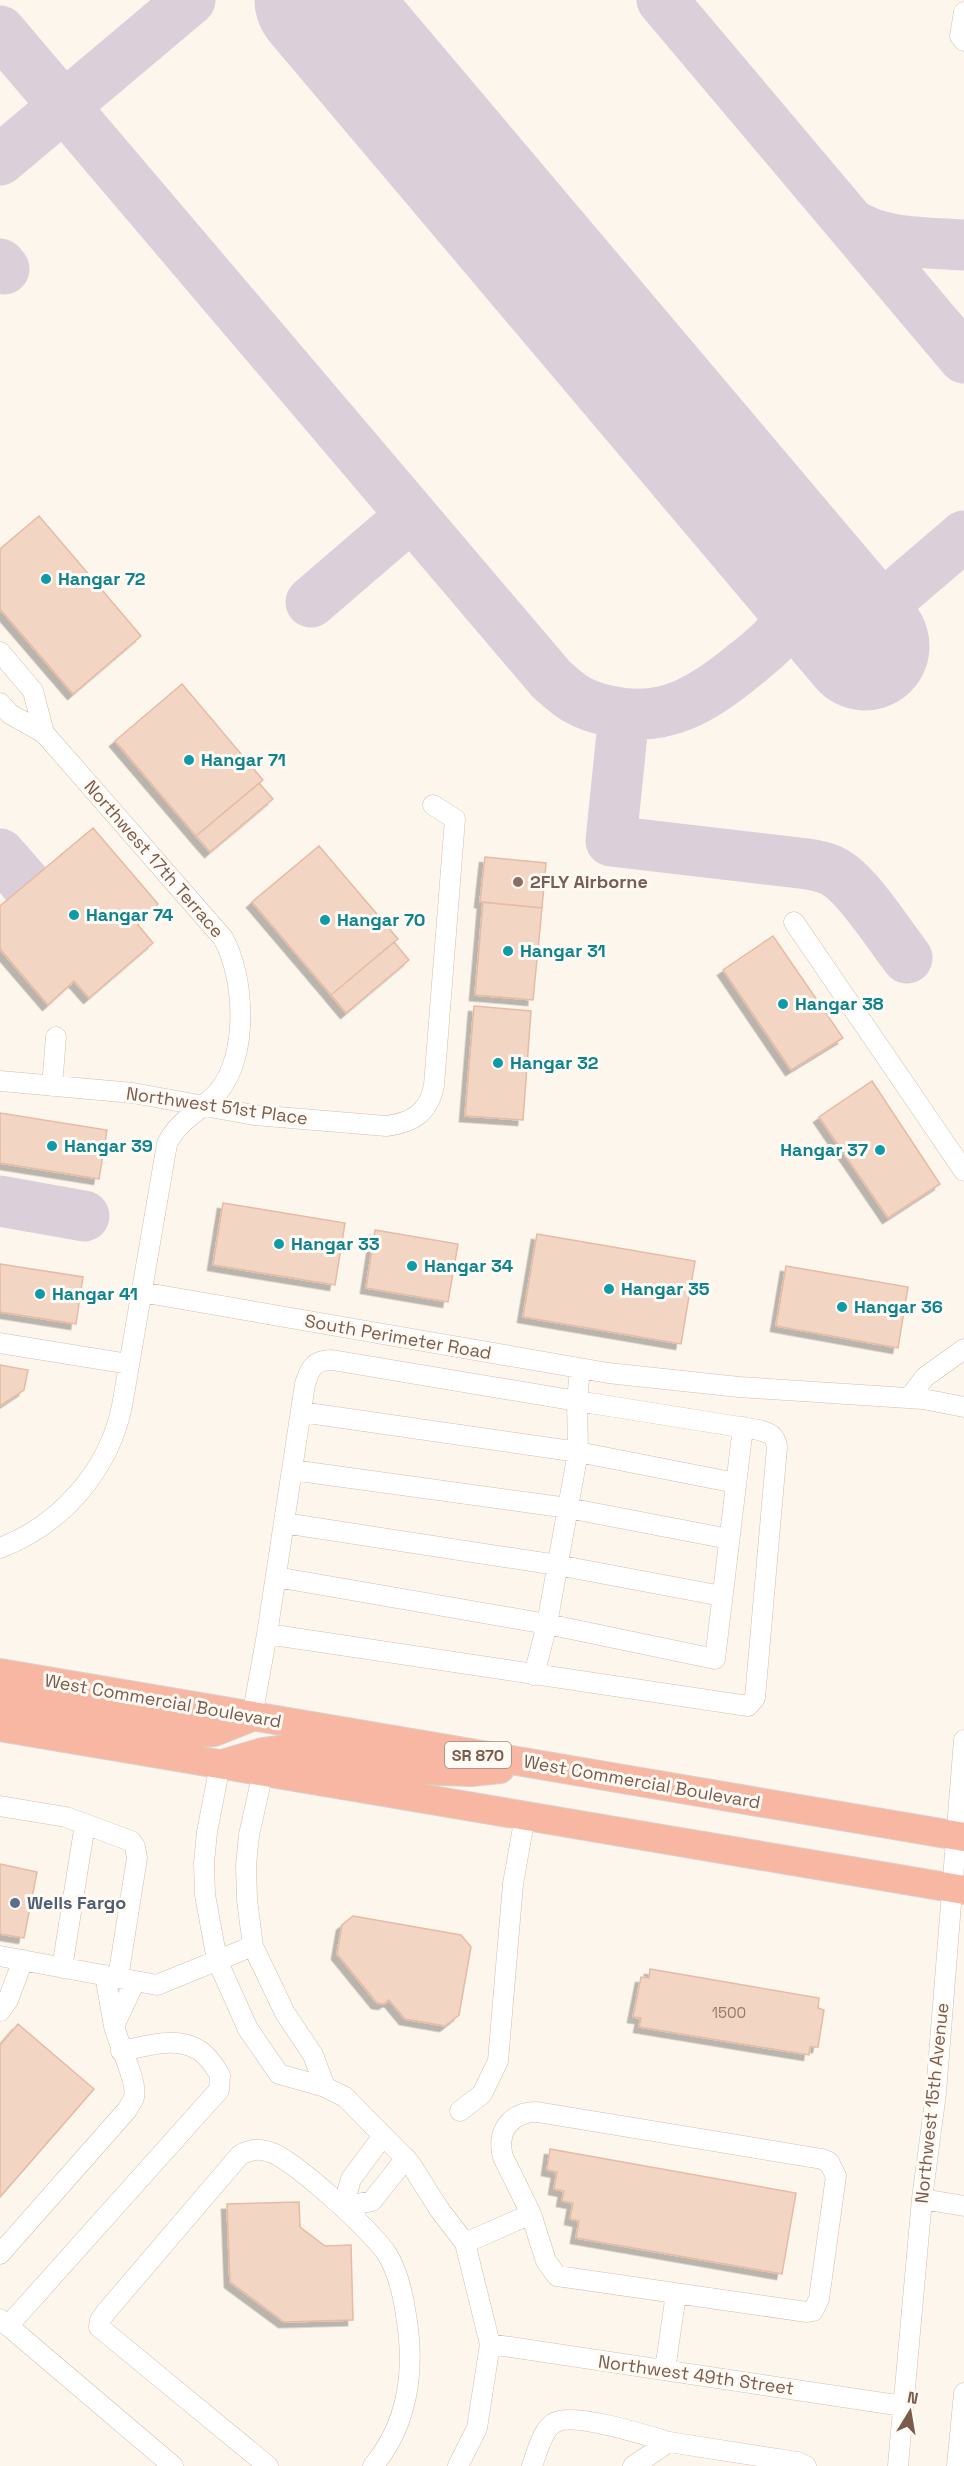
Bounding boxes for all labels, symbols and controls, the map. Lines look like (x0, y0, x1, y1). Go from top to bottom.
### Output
place label: Hangar 72 (58, 567, 146, 590)
marker: Hangar 72 (39, 572, 53, 586)
place label: Hangar 71 (201, 748, 286, 771)
marker: Hangar 71 (182, 753, 196, 767)
street label: Northwest 17th Terrace (80, 775, 229, 942)
place label: 2FLY Airborne (530, 870, 648, 893)
marker: 2FLY Airborne (511, 875, 525, 889)
place label: Hangar 74 (86, 903, 174, 926)
marker: Hangar 74 (67, 908, 81, 922)
place label: Hangar 70 (337, 908, 425, 931)
marker: Hangar 70 (318, 913, 332, 927)
place label: Hangar 31 (520, 939, 606, 962)
marker: Hangar 31 (501, 944, 515, 958)
place label: Hangar 38 (795, 992, 884, 1015)
marker: Hangar 38 (776, 997, 790, 1011)
place label: Hangar 32 (510, 1051, 599, 1074)
marker: Hangar 32 (491, 1056, 505, 1070)
street label: Northwest 51st Place (125, 1081, 309, 1130)
place label: Hangar 39 (64, 1134, 153, 1157)
place label: Hangar 37 (780, 1138, 868, 1161)
marker: Hangar 39 (45, 1139, 59, 1153)
marker: Hangar 37 (873, 1143, 887, 1157)
place label: Hangar 33 (291, 1232, 380, 1255)
marker: Hangar 33 (272, 1237, 286, 1251)
place label: Hangar 34 (424, 1254, 514, 1277)
marker: Hangar 34 (405, 1259, 419, 1273)
place label: Hangar 35 (621, 1277, 710, 1300)
place label: Hangar 41 (52, 1282, 138, 1305)
marker: Hangar 35 (602, 1282, 616, 1296)
marker: Hangar 41 (33, 1287, 47, 1301)
place label: Hangar 36 (854, 1295, 943, 1318)
marker: Hangar 36 (835, 1300, 849, 1314)
street label: South Perimeter Road (303, 1309, 493, 1364)
street label: West Commercial Boulevard (43, 1668, 283, 1733)
road number: SR 870 (445, 1742, 511, 1768)
street label: West Commercial Boulevard (522, 1749, 762, 1814)
place label: Wells Fargo (27, 1891, 126, 1914)
marker: Wells Fargo (8, 1896, 22, 1910)
street label: Northwest 15th Avenue (910, 2001, 953, 2204)
house number: 1500 (712, 2003, 746, 2022)
street label: Northwest 49th Street (597, 2349, 795, 2400)
north arrow (880, 2382, 940, 2442)
text: N (905, 2386, 920, 2409)

